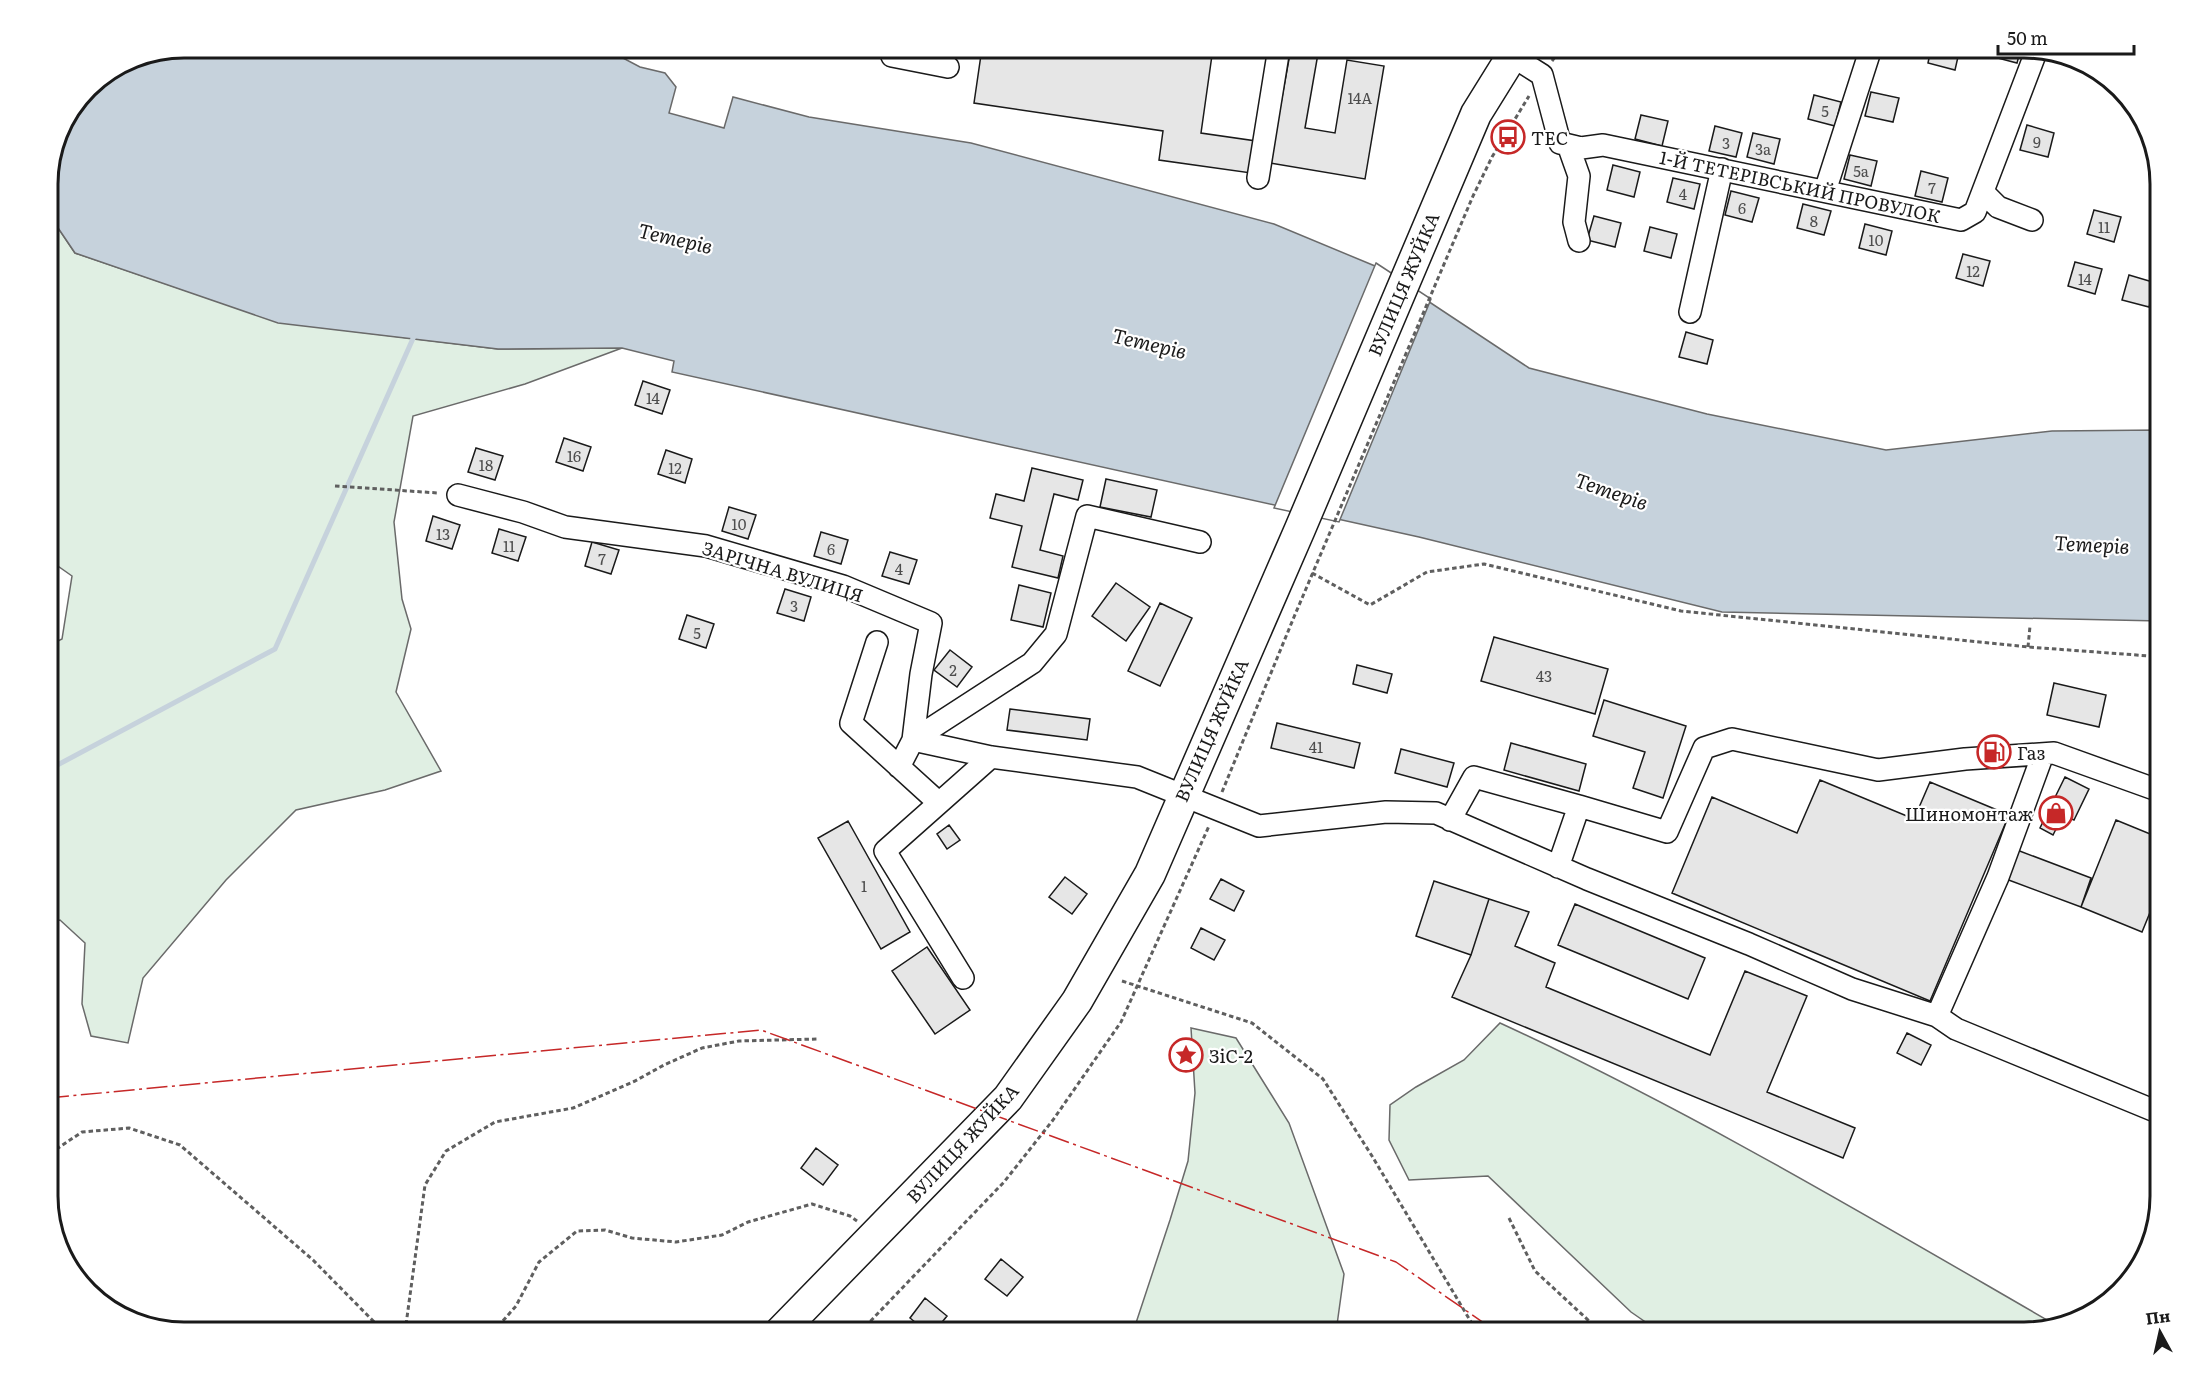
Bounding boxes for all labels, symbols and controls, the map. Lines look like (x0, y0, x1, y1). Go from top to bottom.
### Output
scale bar (1998, 18, 2134, 56)
text: 50 m (2007, 24, 2048, 51)
house number: 14А (1348, 86, 1372, 109)
house number: 5 (1821, 99, 1829, 122)
bus stop icon: ТЕС (1490, 119, 1526, 155)
place label: ТЕС (1531, 124, 1568, 151)
house number: 9 (2033, 130, 2041, 153)
house number: 3 (1722, 131, 1730, 154)
house number: 3а (1755, 137, 1772, 160)
street label: 1-Й ТЕТЕРІВСЬКИЙ ПРОВУЛОК (1657, 143, 1943, 229)
house number: 5а (1853, 159, 1870, 182)
house number: 7 (1928, 176, 1936, 199)
house number: 4 (1679, 182, 1687, 205)
house number: 6 (1738, 196, 1746, 219)
street label: ВУЛИЦЯ ЖУЙКА (1360, 208, 1446, 360)
house number: 8 (1810, 209, 1818, 232)
water label: Тетерів (636, 214, 716, 260)
house number: 11 (2098, 215, 2110, 238)
house number: 10 (1869, 228, 1884, 251)
house number: 12 (1966, 259, 1980, 282)
house number: 14 (2078, 267, 2092, 290)
water label: Тетерів (1110, 319, 1190, 365)
house number: 14 (646, 386, 660, 409)
house number: 16 (567, 444, 581, 467)
house number: 18 (479, 453, 493, 476)
house number: 12 (668, 456, 682, 479)
water label: Тетерів (1572, 464, 1652, 516)
house number: 10 (732, 512, 747, 535)
house number: 13 (436, 522, 450, 545)
water label: Тетерів (2054, 526, 2130, 560)
house number: 11 (503, 534, 515, 557)
street label: ЗАРІЧНА ВУЛИЦЯ (699, 534, 867, 608)
house number: 6 (827, 537, 835, 560)
house number: 7 (598, 547, 606, 570)
house number: 4 (895, 557, 903, 580)
house number: 3 (790, 594, 798, 617)
house number: 5 (693, 621, 701, 644)
street label: ВУЛИЦЯ ЖУЙКА (1167, 654, 1255, 806)
house number: 2 (949, 658, 957, 681)
house number: 43 (1536, 664, 1552, 687)
fuel station icon: Газ (1976, 734, 2012, 770)
house number: 41 (1309, 735, 1323, 758)
place label: Газ (2017, 739, 2045, 766)
shop icon: Шиномонтаж (2038, 795, 2074, 831)
place label: Шиномонтаж (1905, 800, 2034, 827)
house number: 1 (861, 874, 867, 897)
place icon: ЗіС-2 (1168, 1037, 1204, 1073)
place label: ЗіС-2 (1209, 1042, 1253, 1069)
street label: ВУЛИЦЯ ЖУЙКА (900, 1077, 1024, 1209)
north arrow (2130, 1302, 2190, 1362)
text: Пн (2144, 1303, 2172, 1330)

